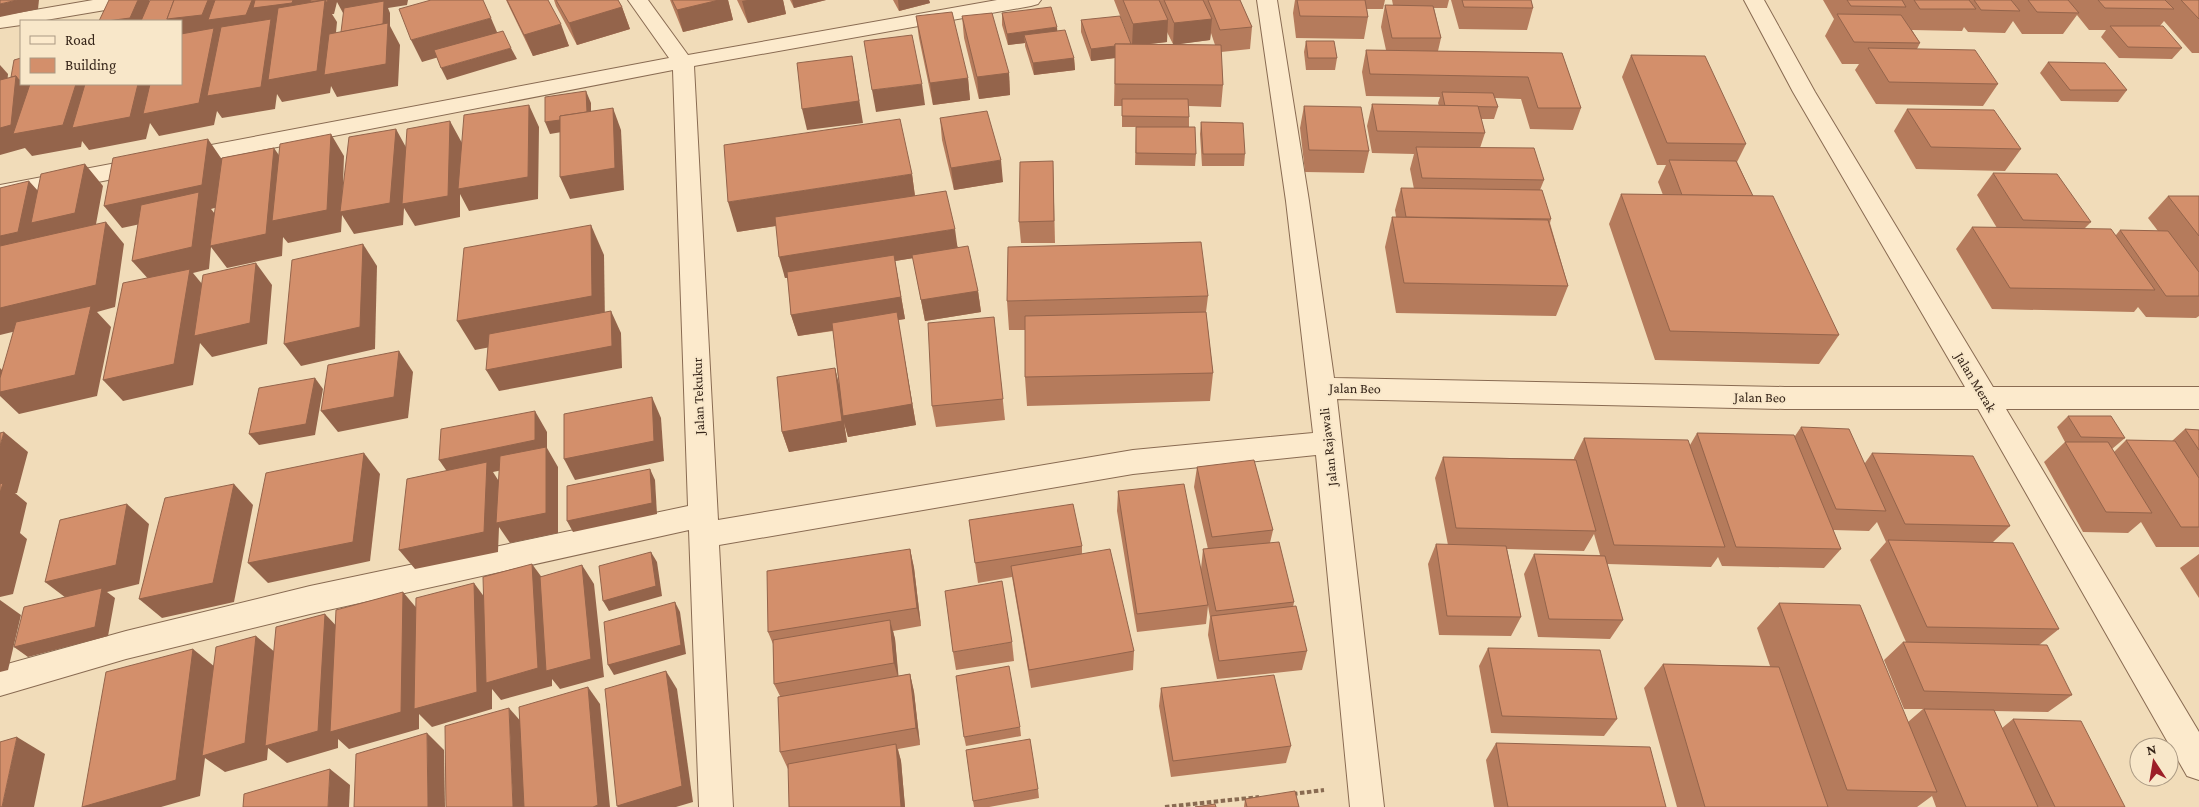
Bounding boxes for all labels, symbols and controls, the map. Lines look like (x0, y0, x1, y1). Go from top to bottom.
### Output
legend (20, 20, 182, 85)
text: Road (65, 32, 96, 48)
text: Building (65, 57, 116, 74)
street label: Jalan Merak (1951, 348, 2000, 415)
street label: Jalan Tekukur (689, 357, 707, 437)
street label: Jalan Beo (1327, 380, 1381, 396)
street label: Jalan Beo (1732, 389, 1786, 405)
street label: Jalan Rajawali (1316, 406, 1341, 489)
north arrow (2129, 737, 2179, 787)
text: N (2145, 740, 2158, 758)

